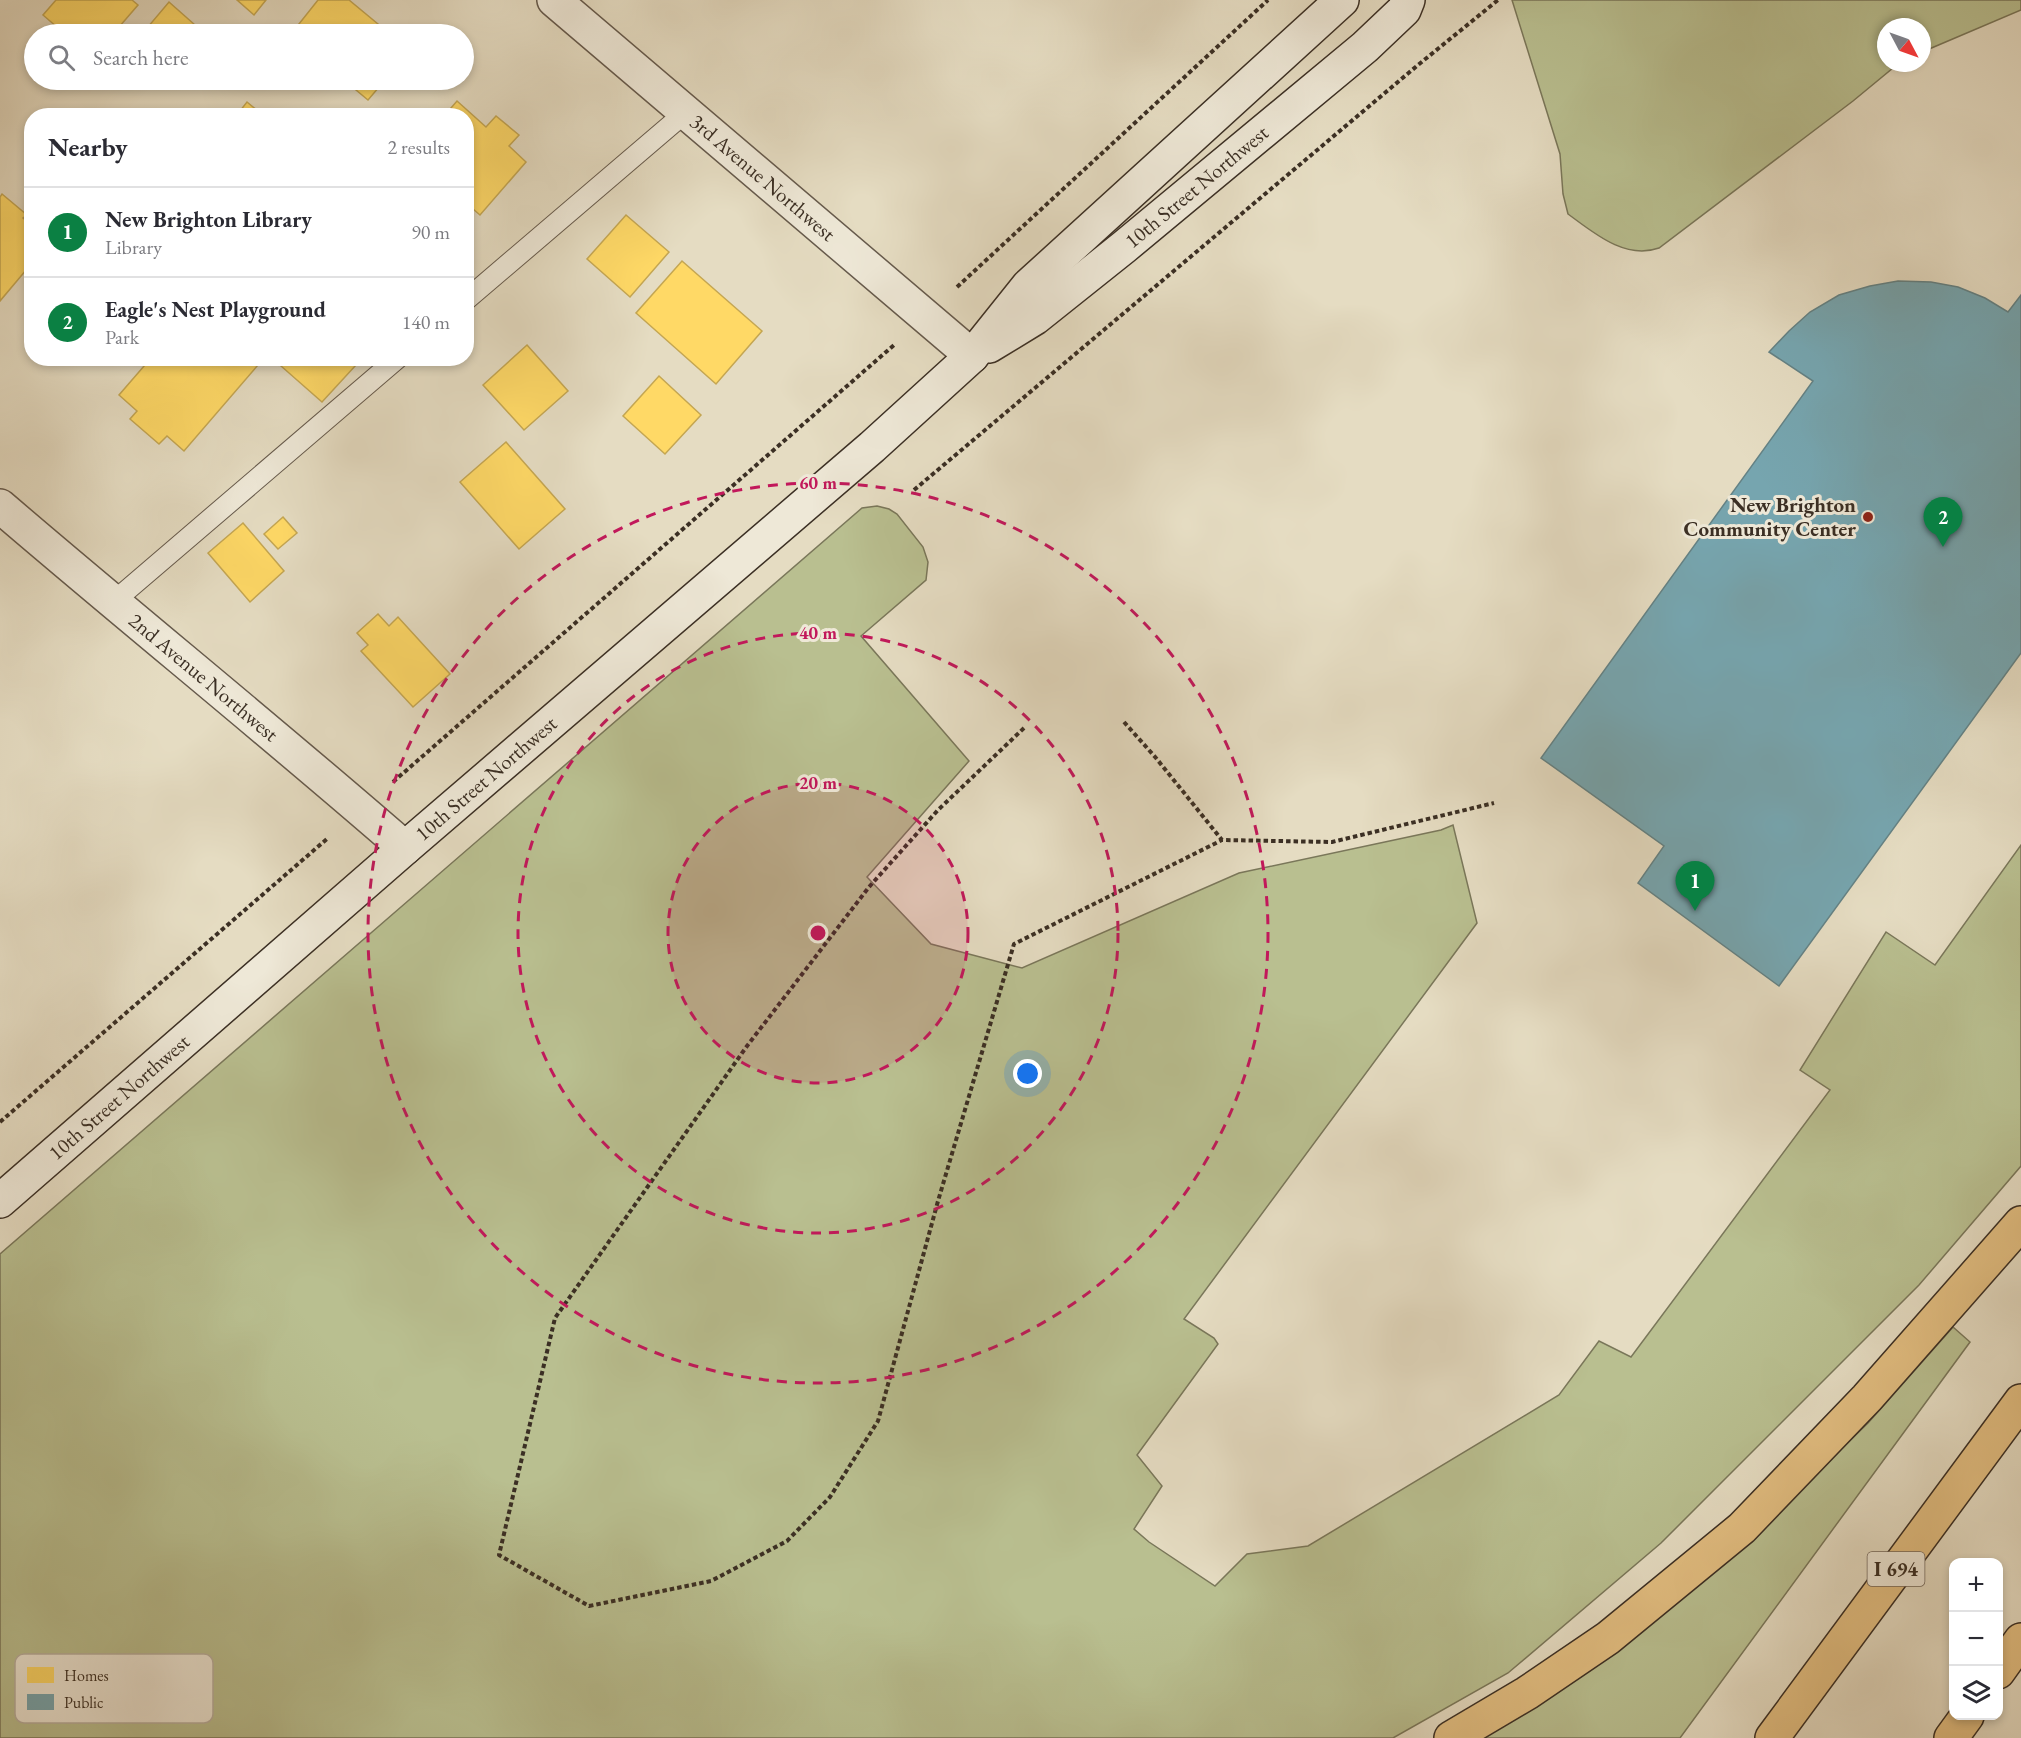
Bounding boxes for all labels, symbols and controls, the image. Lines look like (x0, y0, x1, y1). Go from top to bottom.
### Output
north arrow (1877, 18, 1931, 72)
search box (24, 24, 474, 90)
icon: search (45, 41, 78, 74)
text: Search here (93, 43, 188, 72)
street label: 3rd Avenue Northwest (685, 108, 842, 247)
street label: 10th Street Northwest (1119, 119, 1274, 254)
text: Nearby (48, 130, 128, 164)
text: 2 results (387, 134, 450, 160)
text: New Brighton Library (105, 205, 312, 234)
text: 1 (62, 219, 73, 245)
text: 90 m (411, 219, 450, 245)
text: Library (105, 234, 162, 260)
text: Eagle's Nest Playground (105, 295, 326, 324)
text: 2 (62, 309, 73, 335)
text: 140 m (402, 309, 450, 335)
text: Park (105, 324, 139, 350)
text: 60 m (799, 471, 837, 494)
place label: New Brighton Community Center (1684, 491, 1856, 542)
pin: 2 (1924, 498, 1962, 547)
marker: New Brighton Community Center (1861, 510, 1875, 524)
street label: 2nd Avenue Northwest (123, 607, 285, 747)
text: 40 m (799, 621, 837, 644)
street label: 10th Street Northwest (409, 709, 563, 847)
text: 20 m (799, 771, 837, 794)
pin: 1 (1676, 862, 1714, 911)
centre of rings (808, 923, 828, 943)
street label: 10th Street Northwest (43, 1028, 195, 1166)
your location (1013, 1059, 1042, 1088)
road number: I 694 (1868, 1552, 1924, 1586)
map controls (1949, 1558, 2003, 1720)
button: + (1949, 1558, 2003, 1612)
button: − (1949, 1612, 2003, 1666)
legend (15, 1654, 213, 1723)
text: Homes (64, 1665, 109, 1686)
button: layers (1949, 1666, 2003, 1720)
text: Public (64, 1692, 104, 1713)

